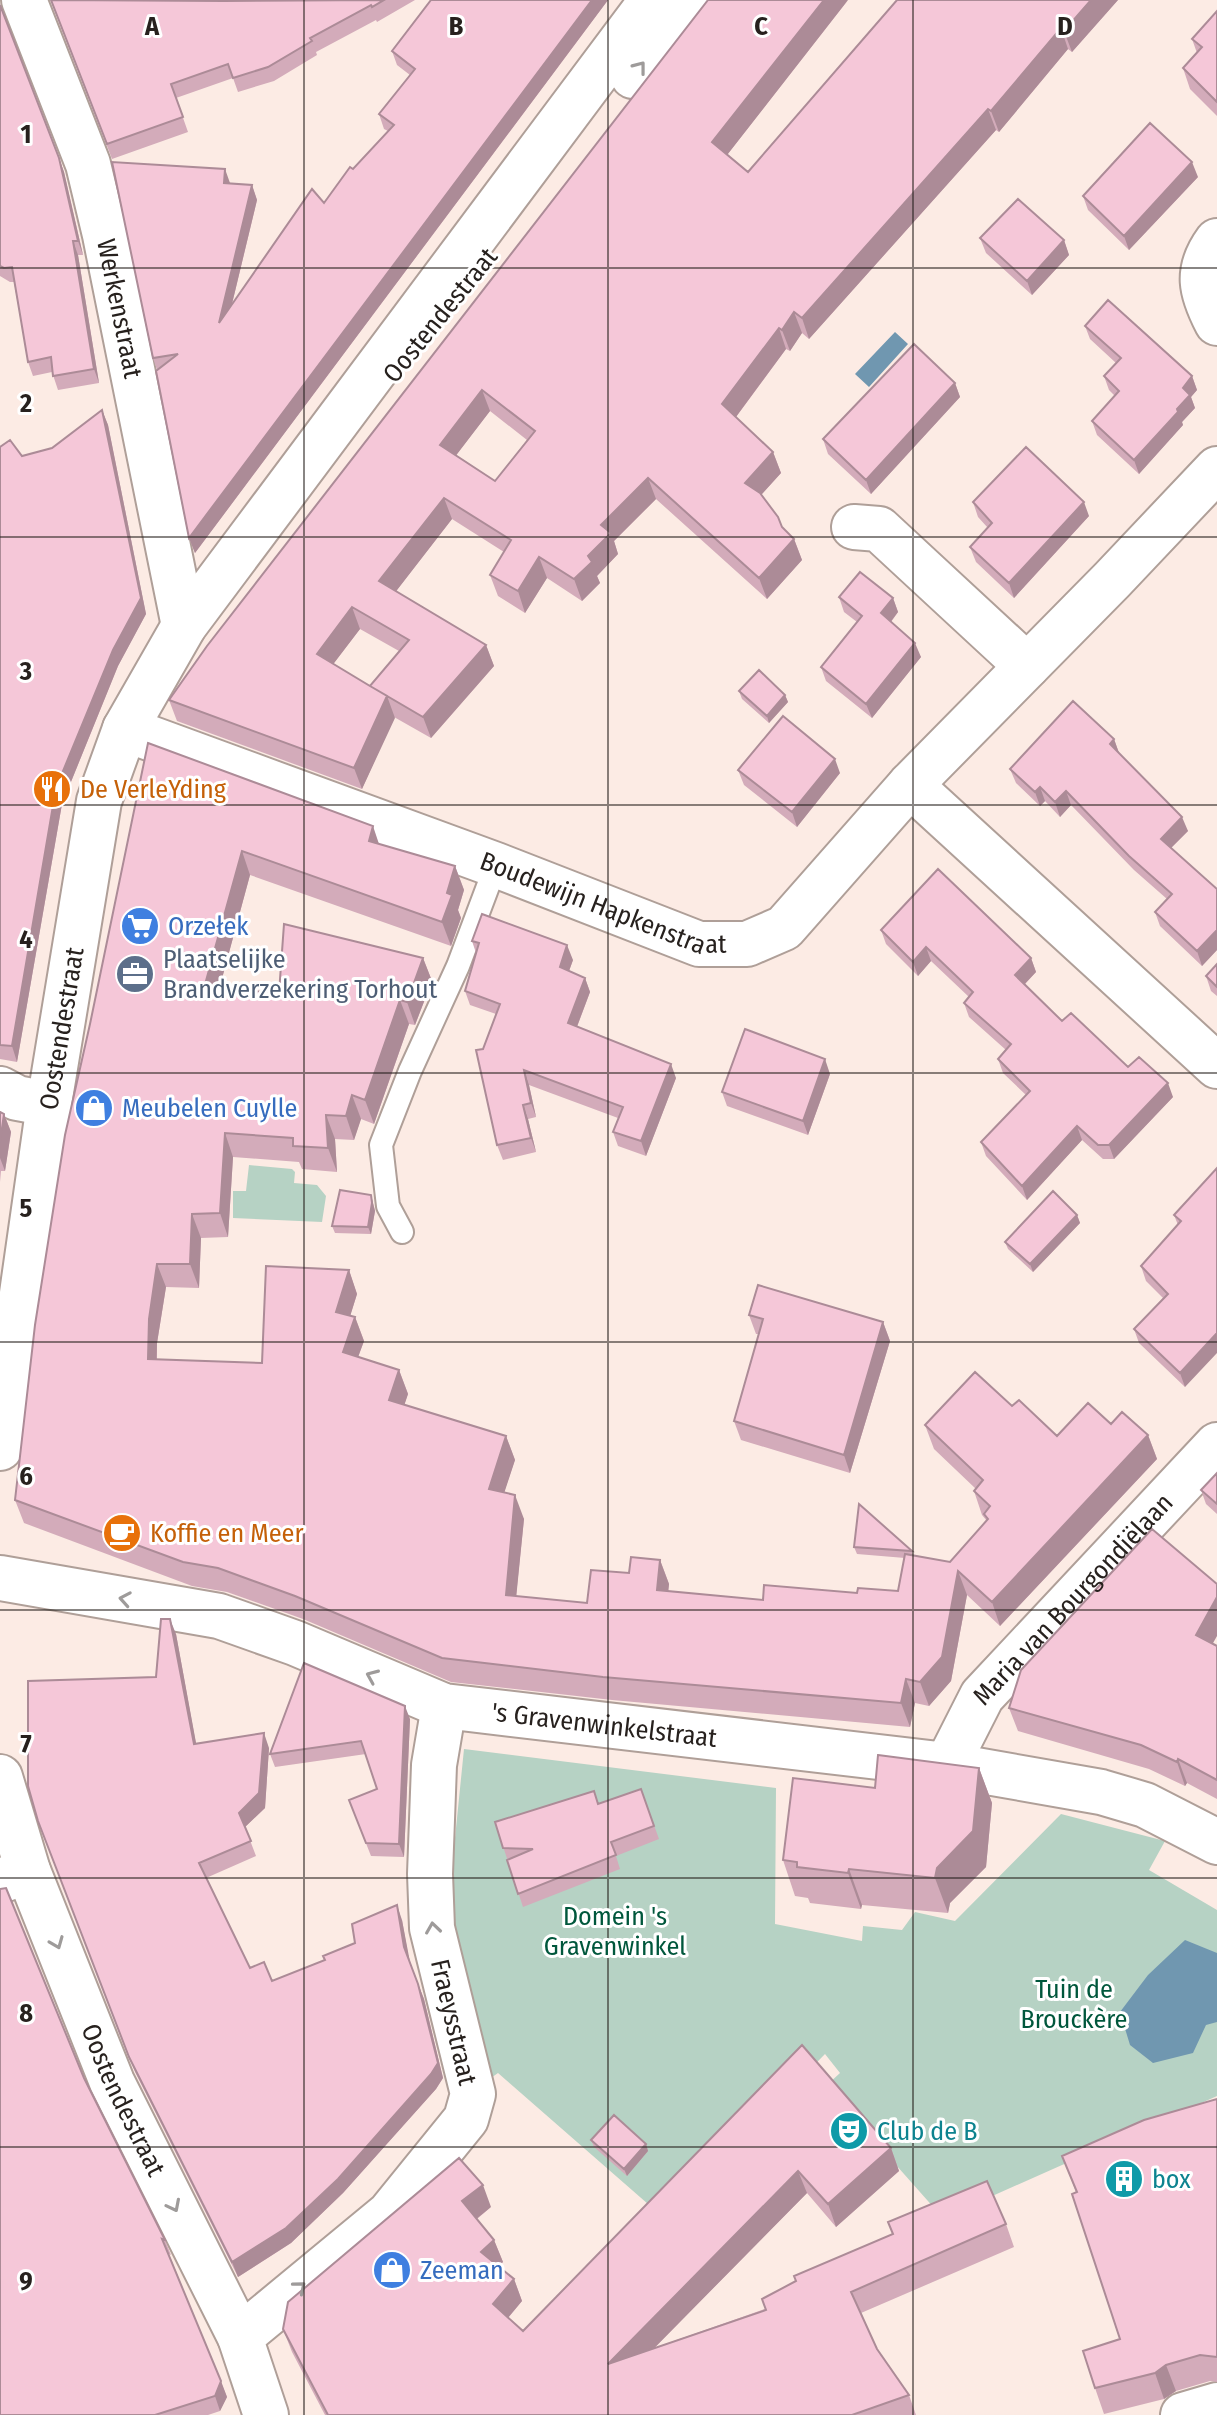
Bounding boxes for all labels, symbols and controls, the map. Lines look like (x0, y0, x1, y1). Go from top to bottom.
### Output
text: A (144, 11, 160, 42)
text: B (449, 11, 464, 42)
text: C (754, 11, 768, 42)
text: D (1057, 11, 1073, 42)
one-way arrow (630, 61, 645, 76)
text: 1 (21, 119, 32, 150)
street label: Werkenstraat (90, 236, 149, 381)
street label: Oostendestraat (377, 241, 504, 389)
text: 2 (19, 388, 32, 419)
text: 3 (19, 656, 32, 687)
restaurant icon: De VerleYding (31, 768, 73, 810)
place label: De VerleYding (80, 774, 227, 805)
street label: Boudewijn Hapkenstraat (476, 846, 727, 961)
supermarket icon: Orzełek (119, 905, 161, 947)
place label: Orzełek (168, 911, 249, 942)
text: 4 (19, 924, 33, 955)
street label: Oostendestraat (33, 944, 91, 1112)
place label: Plaatselijke Brandverzekering Torhout (163, 944, 438, 1005)
office icon: Plaatselijke Brandverzekering Torhout (114, 953, 156, 995)
shop icon: Meubelen Cuylle (73, 1087, 115, 1129)
place label: Meubelen Cuylle (122, 1093, 297, 1124)
text: 5 (20, 1193, 33, 1224)
text: 6 (19, 1461, 33, 1492)
street label: Maria van Bourgondiëlaan (967, 1487, 1179, 1712)
cafe icon: Koffie en Meer (101, 1512, 143, 1554)
place label: Koffie en Meer (150, 1518, 303, 1549)
one-way arrow (118, 1592, 132, 1609)
one-way arrow (366, 1670, 380, 1686)
street label: 's Gravenwinkelstraat (490, 1697, 719, 1754)
text: 7 (20, 1729, 32, 1760)
park label: Domein 's Gravenwinkel (544, 1901, 686, 1962)
one-way arrow (425, 1921, 442, 1935)
one-way arrow (47, 1935, 64, 1949)
street label: Fraeysstraat (424, 1956, 483, 2089)
park label: Tuin de Brouckère (1021, 1974, 1127, 2035)
text: 8 (19, 1998, 33, 2029)
street label: Oostendestraat (74, 2019, 172, 2182)
theatre icon: Club de B (828, 2110, 870, 2152)
place label: Club de B (877, 2116, 977, 2147)
building icon: box (1103, 2158, 1145, 2200)
place label: box (1152, 2164, 1191, 2195)
one-way arrow (165, 2197, 180, 2212)
shop icon: Zeeman (371, 2249, 413, 2291)
place label: Zeeman (420, 2255, 504, 2286)
text: 9 (19, 2266, 33, 2297)
one-way arrow (291, 2282, 305, 2297)

